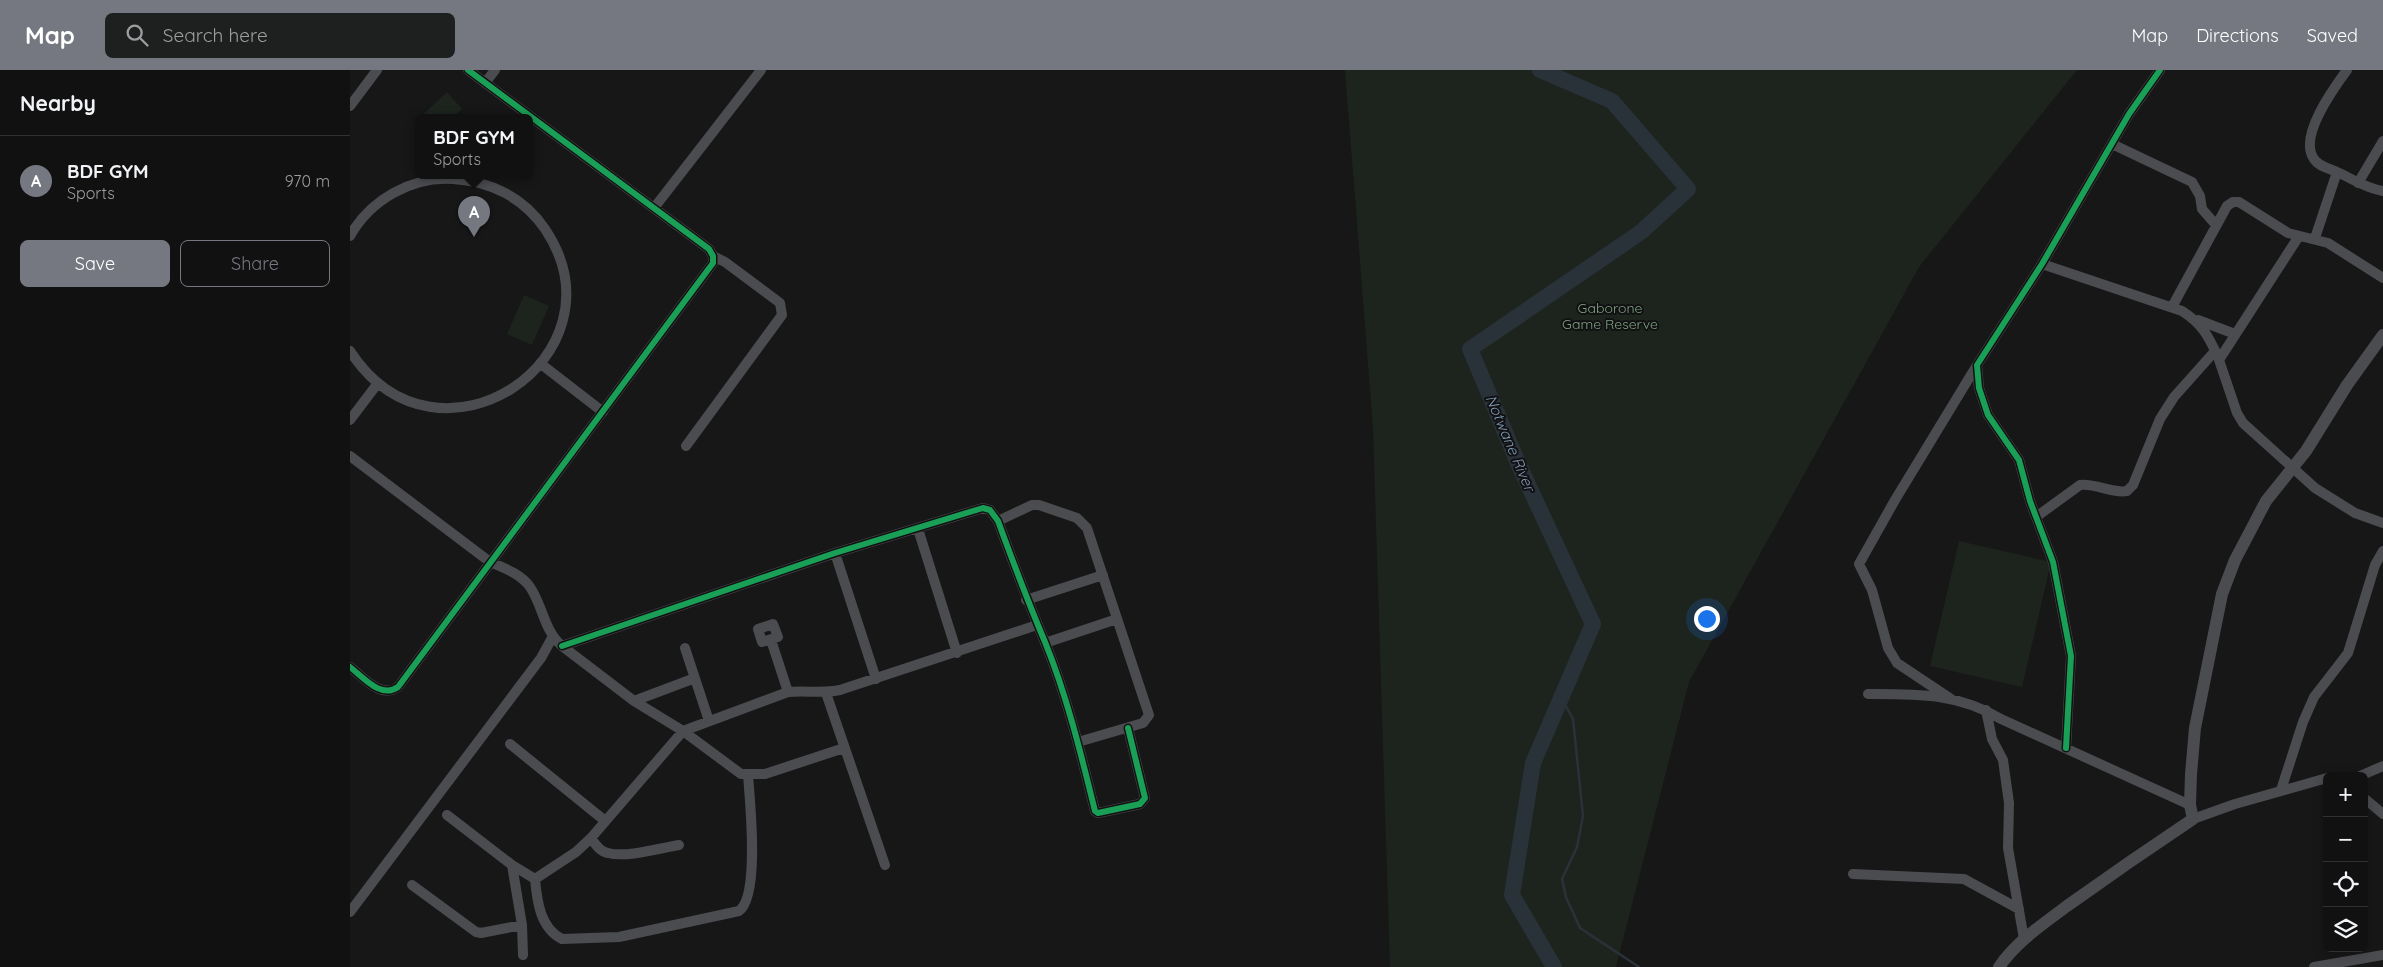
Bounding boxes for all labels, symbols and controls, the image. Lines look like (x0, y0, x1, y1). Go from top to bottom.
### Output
search box (105, 13, 455, 58)
text: Map (25, 20, 75, 50)
icon: search (123, 21, 151, 49)
text: Search here (163, 23, 268, 47)
text: Map (2131, 24, 2168, 47)
text: Directions (2196, 24, 2279, 47)
text: Saved (2307, 24, 2358, 47)
text: Nearby (20, 90, 96, 116)
popup (415, 114, 533, 179)
text: BDF GYM (433, 125, 515, 149)
text: Sports (433, 149, 481, 169)
text: BDF GYM (67, 159, 149, 183)
text: A (31, 171, 41, 191)
text: 970 m (285, 171, 330, 191)
text: Sports (67, 183, 115, 203)
pin: A (458, 196, 490, 237)
button: Save (20, 240, 170, 287)
button: Share (180, 240, 330, 287)
park label: Gaborone Game Reserve (1562, 299, 1658, 333)
water label: Notwane River (1482, 392, 1540, 496)
your location (1694, 606, 1720, 632)
map controls (2323, 772, 2368, 952)
button: + (2323, 772, 2368, 817)
button: − (2323, 817, 2368, 862)
button: locate (2323, 862, 2368, 907)
button: layers (2323, 907, 2368, 952)

